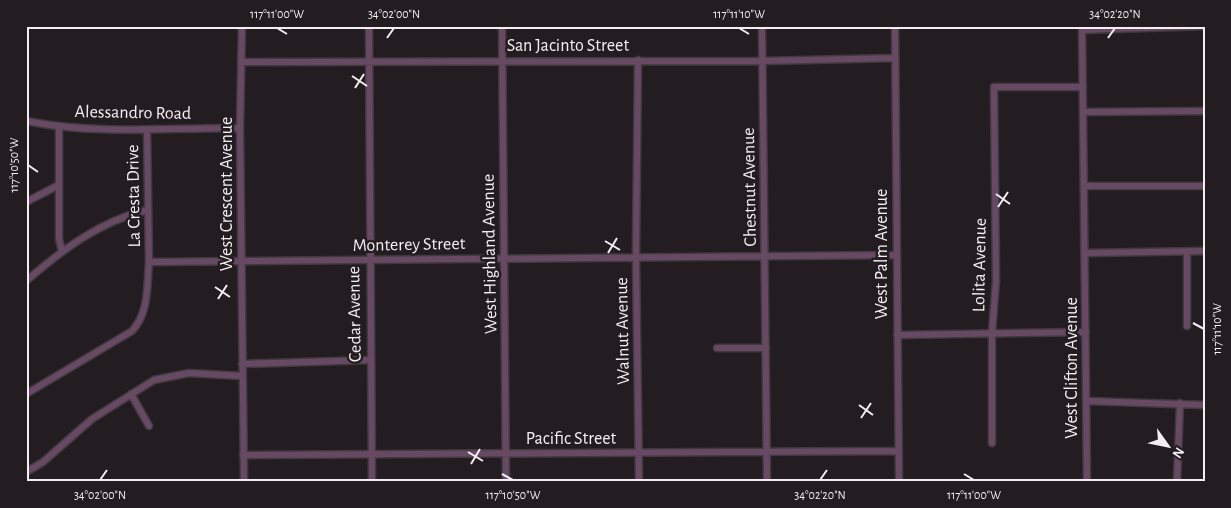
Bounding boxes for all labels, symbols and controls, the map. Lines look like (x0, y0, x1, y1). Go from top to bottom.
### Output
text: 117°11'00"W (250, 8, 304, 20)
text: 34°02'00"N (368, 8, 420, 20)
text: 117°11'10"W (713, 8, 765, 20)
text: 34°02'20"N (1089, 8, 1141, 20)
street label: San Jacinto Street (507, 37, 629, 55)
street label: Alessandro Road (75, 103, 191, 123)
street label: West Crescent Avenue (218, 117, 236, 271)
street label: Chestnut Avenue (740, 127, 760, 247)
text: 117°10'50"W (8, 137, 20, 192)
street label: La Cresta Drive (124, 144, 144, 248)
street label: West Highland Avenue (480, 174, 500, 334)
street label: West Palm Avenue (873, 189, 891, 319)
street label: Lolita Avenue (970, 218, 990, 312)
street label: Monterey Street (353, 235, 466, 255)
street label: Cedar Avenue (345, 266, 365, 362)
street label: Walnut Avenue (613, 277, 633, 385)
street label: West Clifton Avenue (1063, 297, 1081, 439)
text: 117°11'10"W (1211, 303, 1223, 355)
north arrow (1144, 420, 1194, 470)
street label: Pacific Street (526, 430, 617, 448)
text: N (1170, 445, 1187, 460)
text: 34°02'00"N (74, 489, 126, 501)
text: 117°10'50"W (486, 489, 541, 501)
text: 34°02'20"N (794, 489, 846, 501)
text: 117°11'00"W (947, 489, 1001, 501)

